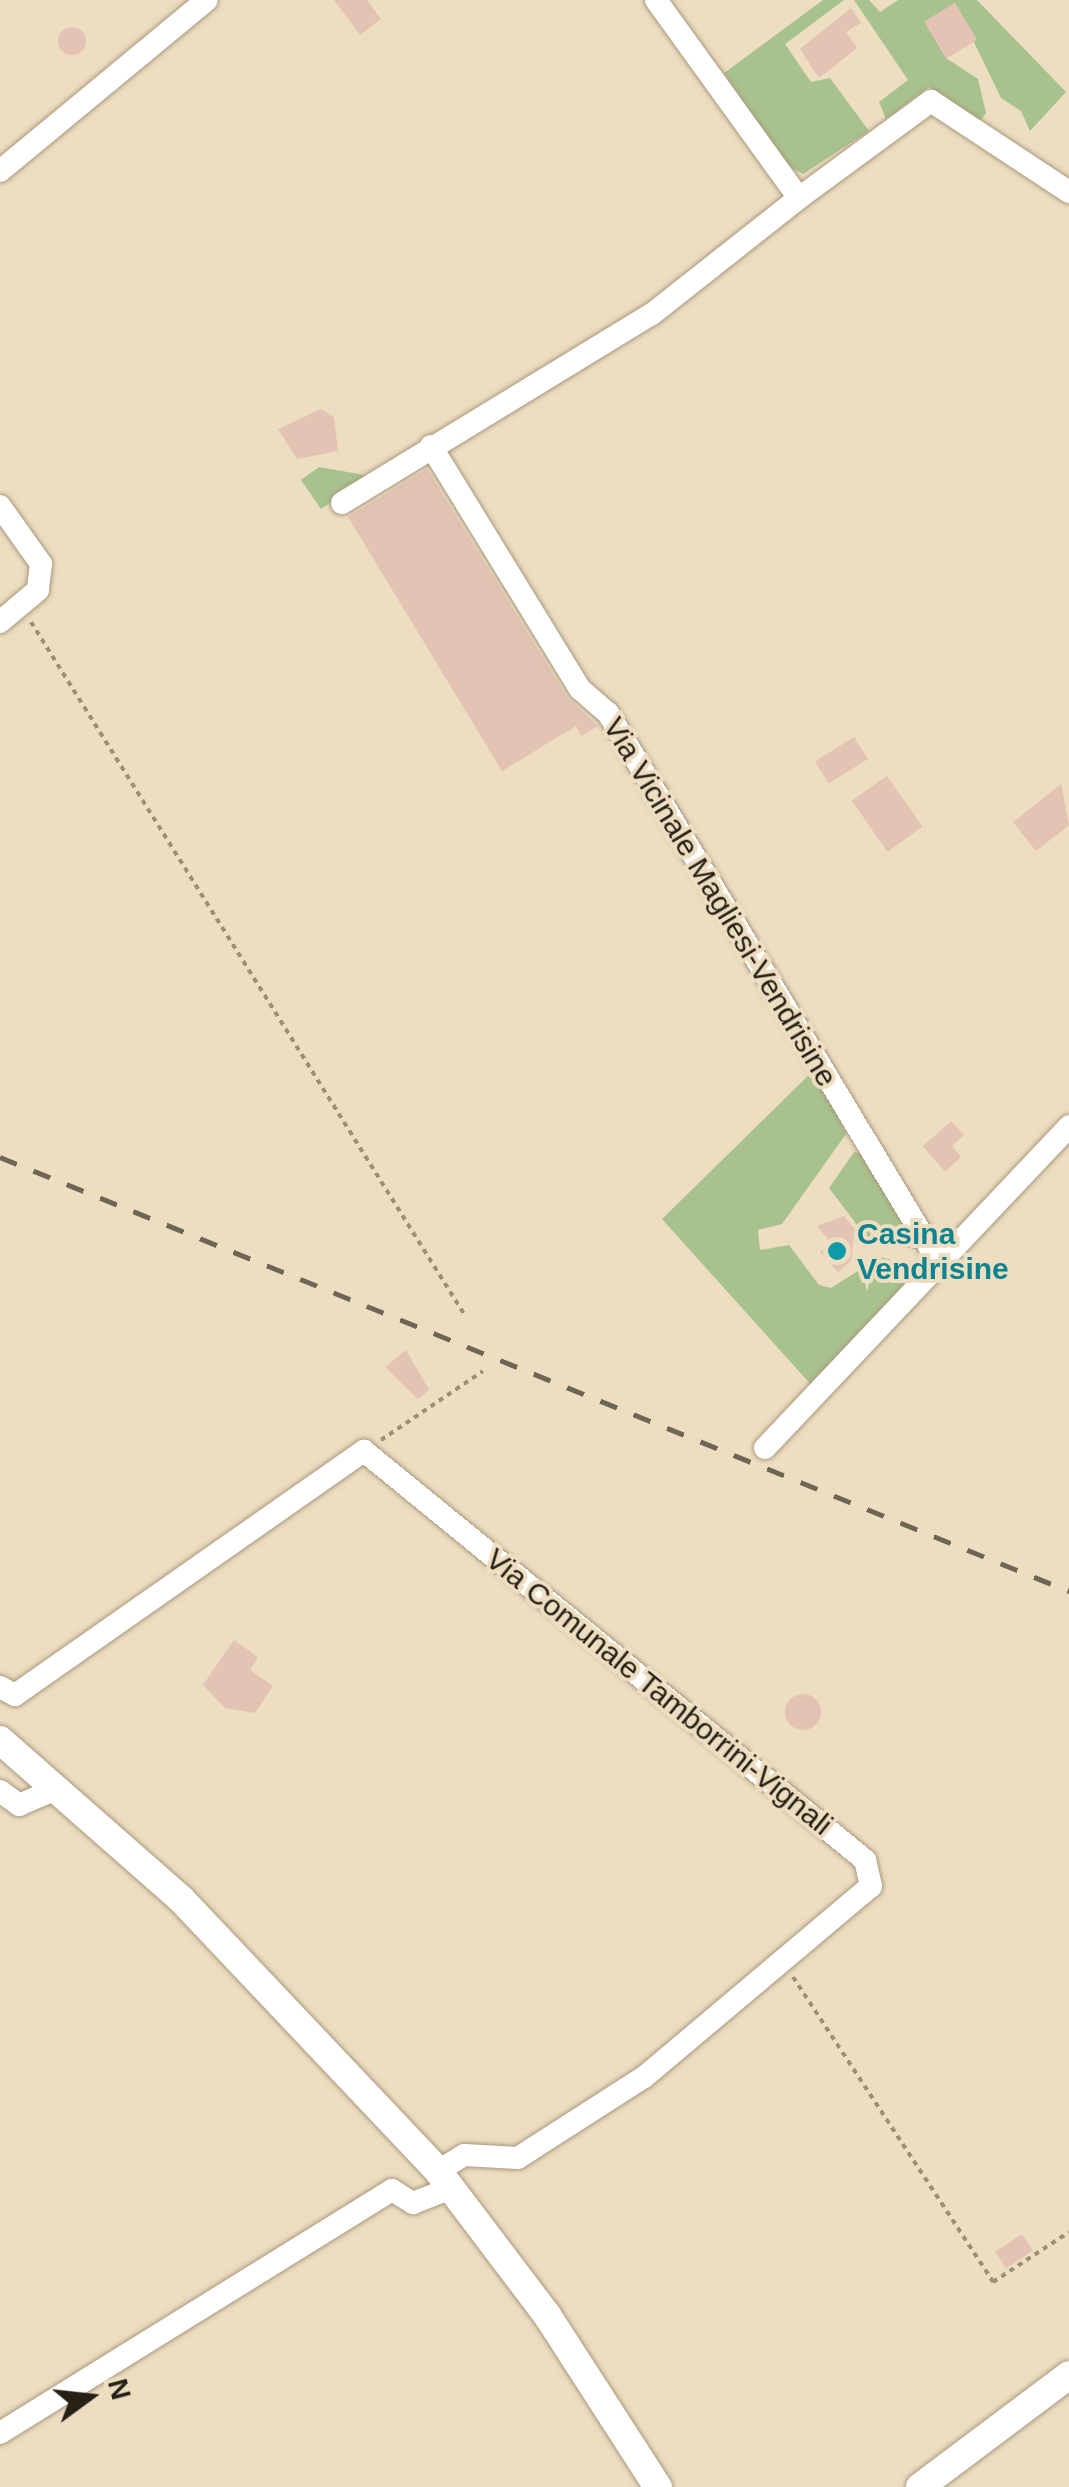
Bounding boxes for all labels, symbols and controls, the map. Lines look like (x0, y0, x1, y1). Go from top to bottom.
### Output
street label: Via Vicinale Magliesi-Vendrisine (595, 711, 845, 1093)
place label: Casina Vendrisine (857, 1216, 1009, 1286)
marker: Casina Vendrisine (826, 1240, 848, 1262)
street label: Via Comunale Tamborrini-Vignali (478, 1541, 840, 1843)
north arrow (40, 2347, 140, 2447)
text: N (102, 2375, 137, 2403)

